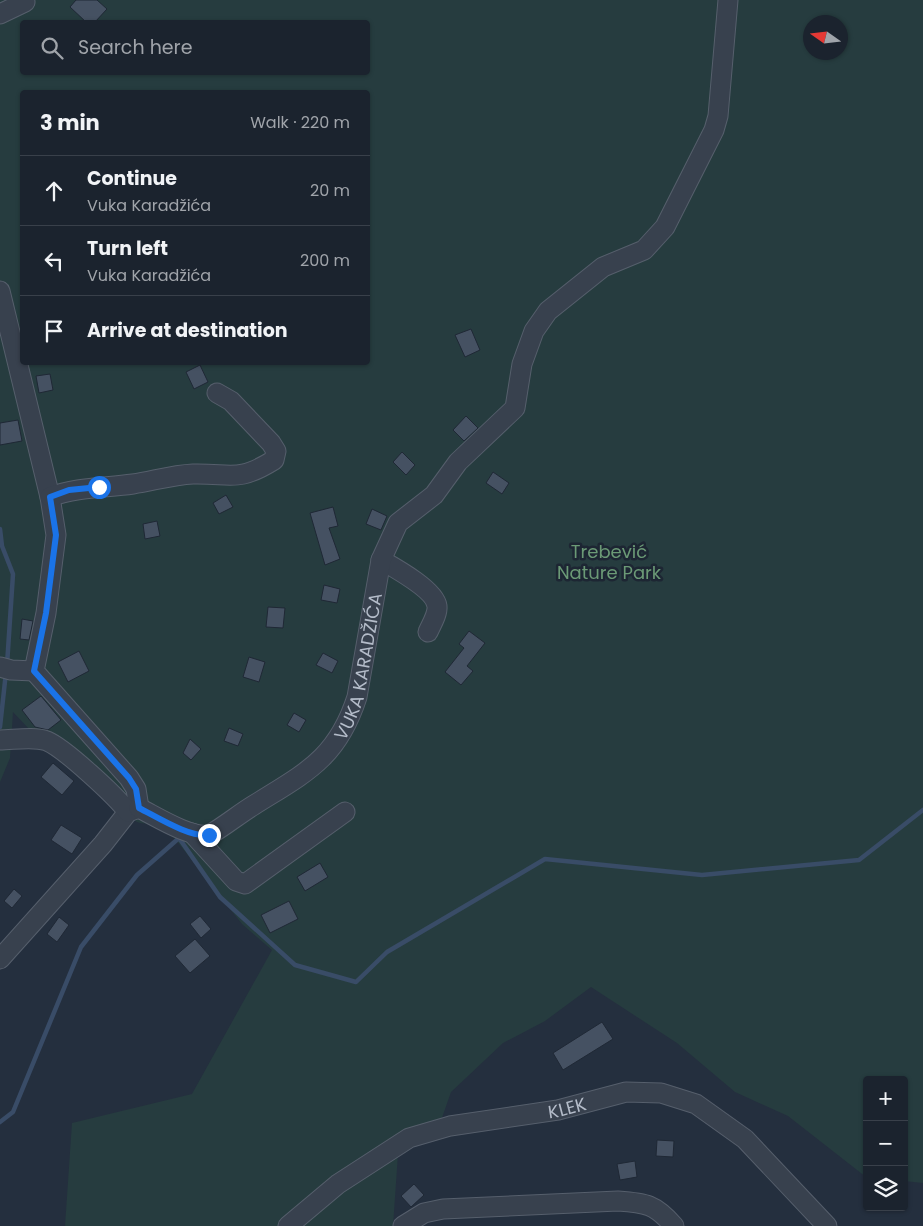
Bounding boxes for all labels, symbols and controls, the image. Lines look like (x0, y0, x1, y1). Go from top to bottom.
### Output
north arrow (803, 15, 848, 60)
search box (20, 20, 370, 75)
icon: search (38, 34, 66, 62)
text: Search here (78, 34, 192, 61)
text: 3 min (40, 108, 100, 137)
text: Walk · 220 m (250, 111, 350, 134)
text: Continue (87, 165, 177, 192)
icon: ahead (40, 177, 68, 205)
text: 20 m (310, 179, 350, 202)
text: Vuka Karadžića (87, 194, 211, 217)
text: Turn left (87, 235, 168, 262)
icon: left (40, 247, 68, 275)
text: 200 m (300, 249, 350, 272)
text: Vuka Karadžića (87, 264, 211, 287)
icon: arrive (40, 317, 68, 345)
text: Arrive at destination (87, 317, 288, 344)
route start (88, 476, 111, 499)
park label: Trebević Nature Park (557, 539, 662, 585)
street label: VUKA KARADŽIĆA (327, 591, 388, 745)
route end (198, 824, 221, 847)
map controls (863, 1076, 908, 1211)
button: + (863, 1076, 908, 1121)
street label: KLEK (546, 1091, 589, 1124)
button: − (863, 1121, 908, 1166)
button: layers (863, 1166, 908, 1211)

